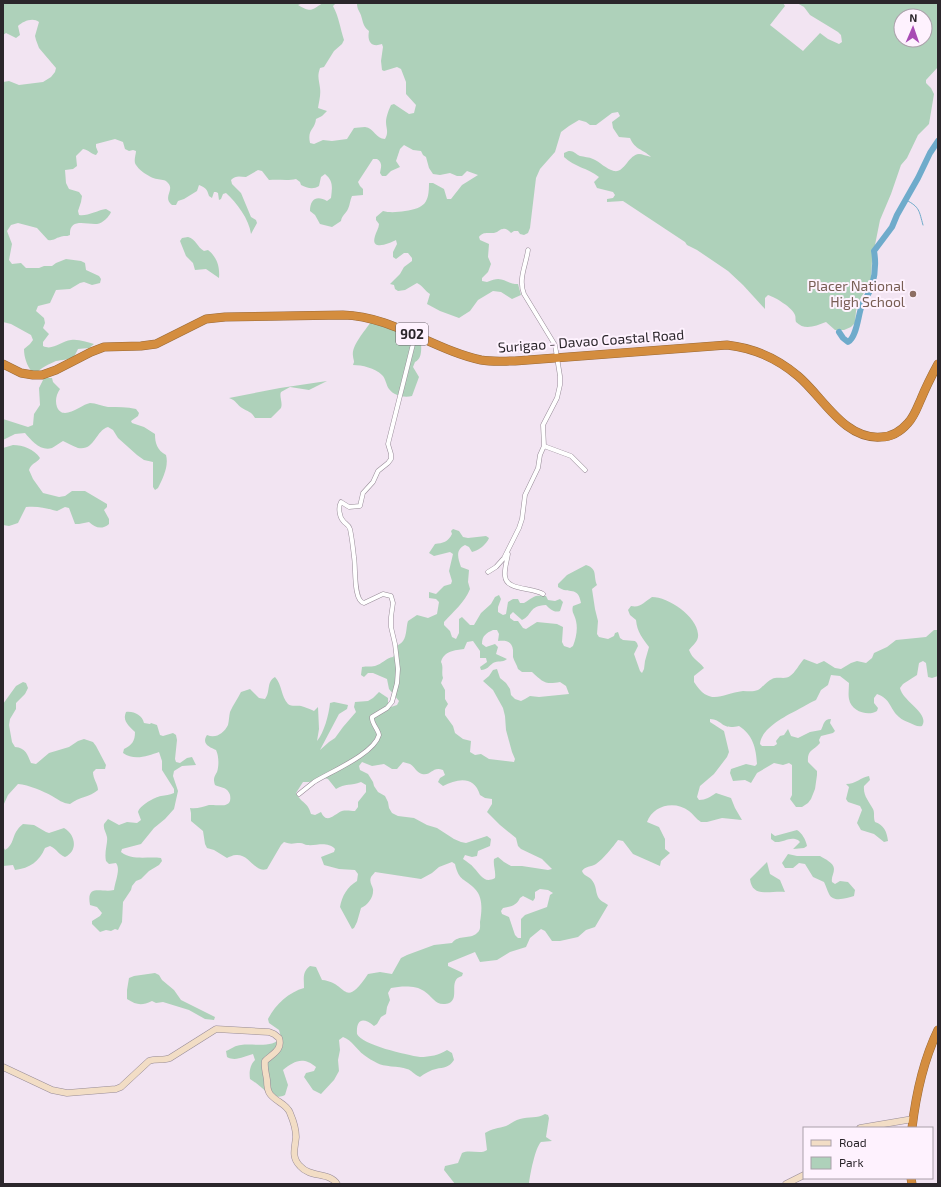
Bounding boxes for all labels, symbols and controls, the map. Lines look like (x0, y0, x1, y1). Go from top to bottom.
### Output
north arrow (893, 8, 933, 48)
text: N (909, 11, 918, 24)
place label: Placer National High School (808, 277, 906, 310)
marker: Placer National High School (908, 289, 918, 299)
road number: 902 (396, 323, 428, 345)
street label: Surigao - Davao Coastal Road (497, 326, 685, 355)
legend (803, 1127, 933, 1179)
text: Road (839, 1135, 867, 1149)
text: Park (839, 1155, 864, 1169)

